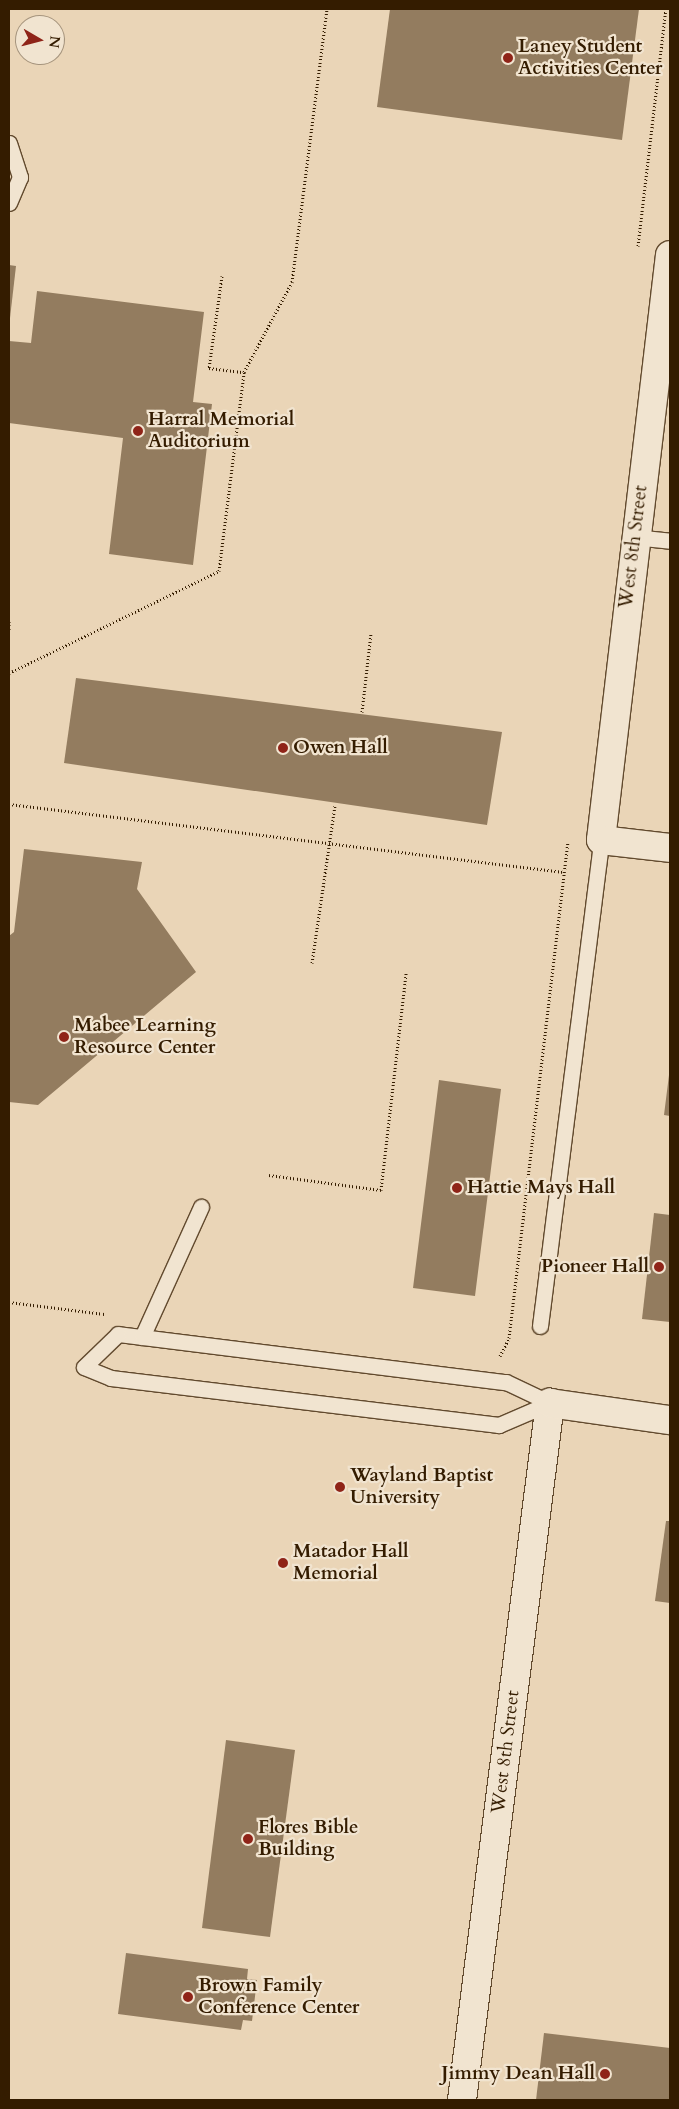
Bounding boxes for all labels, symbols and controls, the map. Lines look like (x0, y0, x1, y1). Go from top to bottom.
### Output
north arrow (15, 15, 65, 65)
text: N (44, 35, 65, 49)
place label: Laney Student Activities Center (518, 36, 662, 80)
marker: Laney Student Activities Center (502, 52, 514, 64)
place label: Harral Memorial Auditorium (148, 409, 294, 453)
marker: Harral Memorial Auditorium (132, 425, 144, 437)
street label: West 8th Street (615, 484, 653, 610)
place label: Owen Hall (293, 737, 388, 759)
marker: Owen Hall (277, 742, 289, 754)
place label: Mabee Learning Resource Center (74, 1015, 216, 1059)
marker: Mabee Learning Resource Center (58, 1031, 70, 1043)
place label: Hattie Mays Hall (467, 1177, 615, 1199)
marker: Hattie Mays Hall (451, 1182, 463, 1194)
place label: Pioneer Hall (541, 1256, 649, 1278)
marker: Pioneer Hall (653, 1261, 665, 1273)
place label: Wayland Baptist University (350, 1465, 493, 1509)
marker: Wayland Baptist University (334, 1481, 346, 1493)
place label: Matador Hall Memorial (293, 1541, 409, 1585)
marker: Matador Hall Memorial (277, 1557, 289, 1569)
street label: West 8th Street (487, 1689, 525, 1815)
place label: Flores Bible Building (258, 1817, 358, 1861)
marker: Flores Bible Building (242, 1833, 254, 1845)
place label: Brown Family Conference Center (198, 1975, 359, 2019)
marker: Brown Family Conference Center (182, 1991, 194, 2003)
place label: Jimmy Dean Hall (441, 2063, 595, 2085)
marker: Jimmy Dean Hall (599, 2068, 611, 2080)

